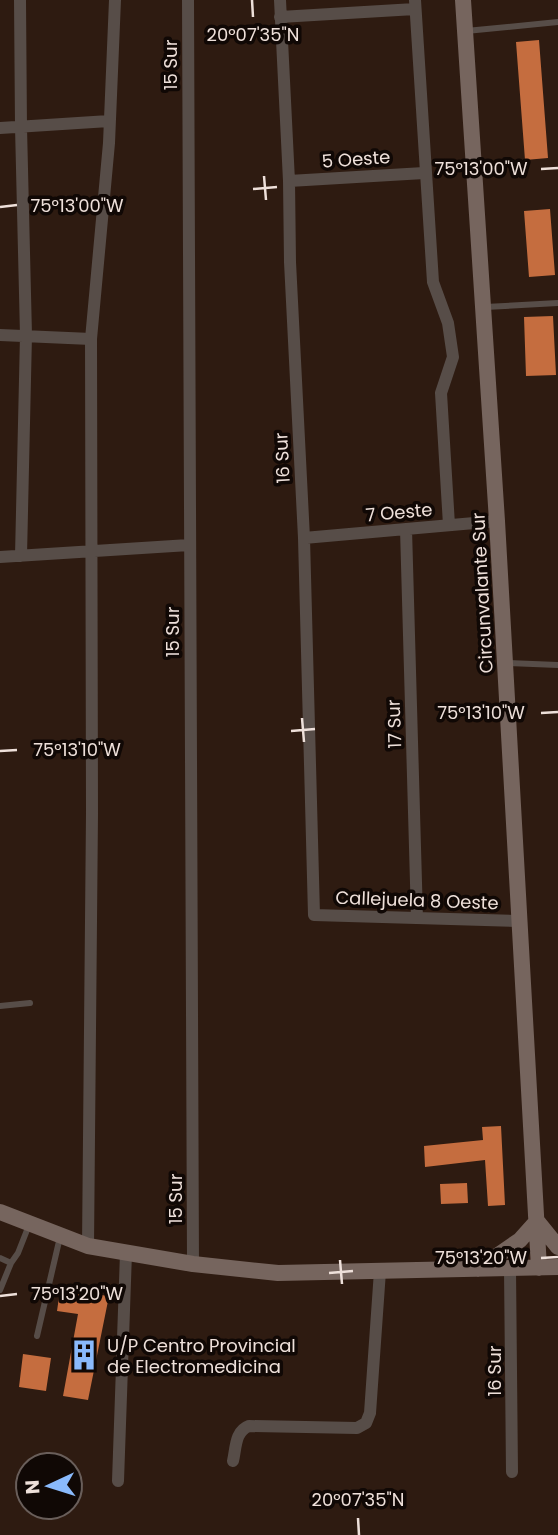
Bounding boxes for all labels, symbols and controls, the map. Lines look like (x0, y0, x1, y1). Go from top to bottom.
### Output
text: 20°07'35"N (207, 22, 299, 47)
street label: 15 Sur (158, 39, 183, 90)
street label: 5 Oeste (321, 144, 391, 174)
text: 75°13'00"W (434, 156, 528, 181)
text: 75°13'00"W (30, 193, 124, 218)
street label: 16 Sur (268, 432, 296, 484)
street label: 7 Oeste (365, 497, 433, 527)
street label: Circunvalante Sur (465, 512, 499, 674)
street label: 15 Sur (160, 606, 185, 657)
street label: 17 Sur (381, 699, 407, 749)
text: 75°13'10"W (437, 700, 525, 725)
text: 75°13'10"W (33, 737, 121, 762)
street label: Callejuela 8 Oeste (335, 885, 499, 915)
street label: 15 Sur (163, 1173, 188, 1224)
text: 75°13'20"W (435, 1245, 528, 1270)
text: 75°13'20"W (31, 1281, 124, 1306)
place label: U/P Centro Provincial de Electromedicina (107, 1333, 296, 1379)
building icon: U/P Centro Provincial de Electromedicina (67, 1338, 101, 1372)
street label: 16 Sur (482, 1345, 507, 1396)
north arrow (14, 1451, 84, 1521)
text: N (19, 1479, 47, 1495)
text: 20°07'35"N (312, 1487, 404, 1512)

